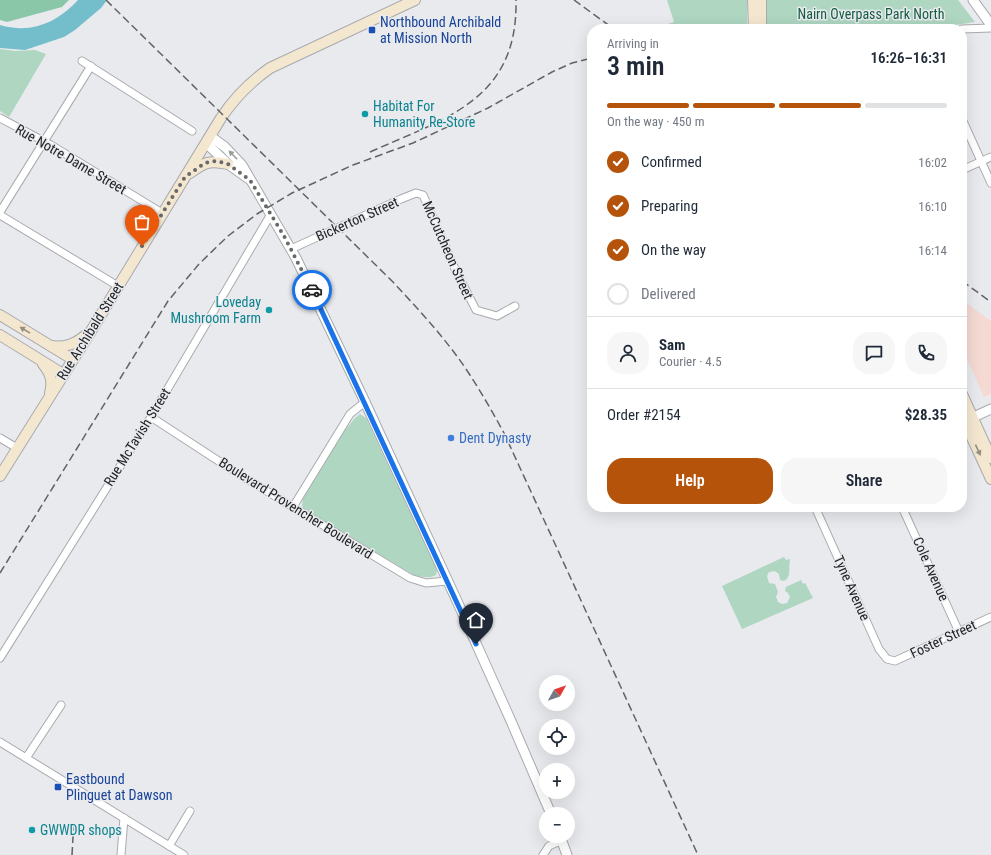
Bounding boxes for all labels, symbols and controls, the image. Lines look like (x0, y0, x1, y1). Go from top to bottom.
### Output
park label: Nairn Overpass Park North (798, 6, 944, 22)
place label: Northbound Archibald at Mission North (380, 14, 501, 46)
marker: Northbound Archibald at Mission North (367, 25, 377, 35)
text: Arriving in (607, 36, 659, 51)
text: 16:26–16:31 (870, 49, 947, 67)
text: 3 min (607, 51, 665, 81)
place label: Habitat For Humanity Re-Store (373, 98, 476, 130)
marker: Habitat For Humanity Re-Store (360, 109, 370, 119)
text: On the way · 450 m (607, 114, 704, 129)
street label: Rue Notre Dame Street (13, 121, 129, 197)
one-way arrow (228, 150, 237, 160)
icon: check (607, 151, 629, 173)
text: Confirmed (641, 153, 702, 171)
text: 16:02 (918, 155, 947, 170)
street label: Bickerton Street (313, 194, 401, 244)
icon: check (607, 195, 629, 217)
text: Preparing (641, 197, 698, 215)
street label: McCutcheon Street (419, 199, 477, 301)
text: 16:10 (918, 199, 947, 214)
pin (125, 205, 159, 246)
icon: bag (131, 211, 153, 233)
icon: check (607, 239, 629, 261)
text: On the way (641, 241, 706, 259)
text: 16:14 (918, 243, 947, 258)
courier (292, 270, 332, 310)
street label: Rue Archibald Street (53, 279, 127, 383)
icon: car (301, 279, 323, 301)
text: Delivered (641, 285, 696, 303)
place label: Loveday Mushroom Farm (171, 294, 261, 326)
marker: Loveday Mushroom Farm (264, 305, 274, 315)
one-way arrow (19, 327, 30, 334)
button: person (607, 332, 649, 374)
button: chat (853, 332, 895, 374)
button: phone (905, 332, 947, 374)
text: Sam (659, 336, 685, 354)
text: Courier · 4.5 (659, 354, 722, 369)
street label: Rue McTavish Street (100, 385, 174, 489)
text: Order #2154 (607, 406, 681, 424)
text: $28.35 (905, 406, 947, 424)
place label: Dent Dynasty (459, 430, 532, 446)
marker: Dent Dynasty (446, 433, 456, 443)
one-way arrow (975, 444, 981, 456)
street label: Boulevard Provencher Boulevard (216, 454, 376, 562)
button: Help (607, 458, 773, 504)
button: Share (781, 458, 947, 504)
street label: Cole Avenue (910, 535, 952, 604)
street label: Tyne Avenue (831, 553, 874, 623)
pin (459, 603, 493, 644)
icon: home (465, 609, 487, 631)
street label: Foster Street (907, 617, 979, 661)
north arrow (539, 675, 575, 711)
map controls (539, 675, 575, 843)
button: locate (539, 719, 575, 755)
button: + (539, 763, 575, 799)
place label: Eastbound Plinguet at Dawson (66, 771, 173, 803)
marker: Eastbound Plinguet at Dawson (53, 782, 63, 792)
button: − (539, 807, 575, 843)
place label: GWWDR shops (40, 822, 122, 838)
marker: GWWDR shops (27, 825, 37, 835)

